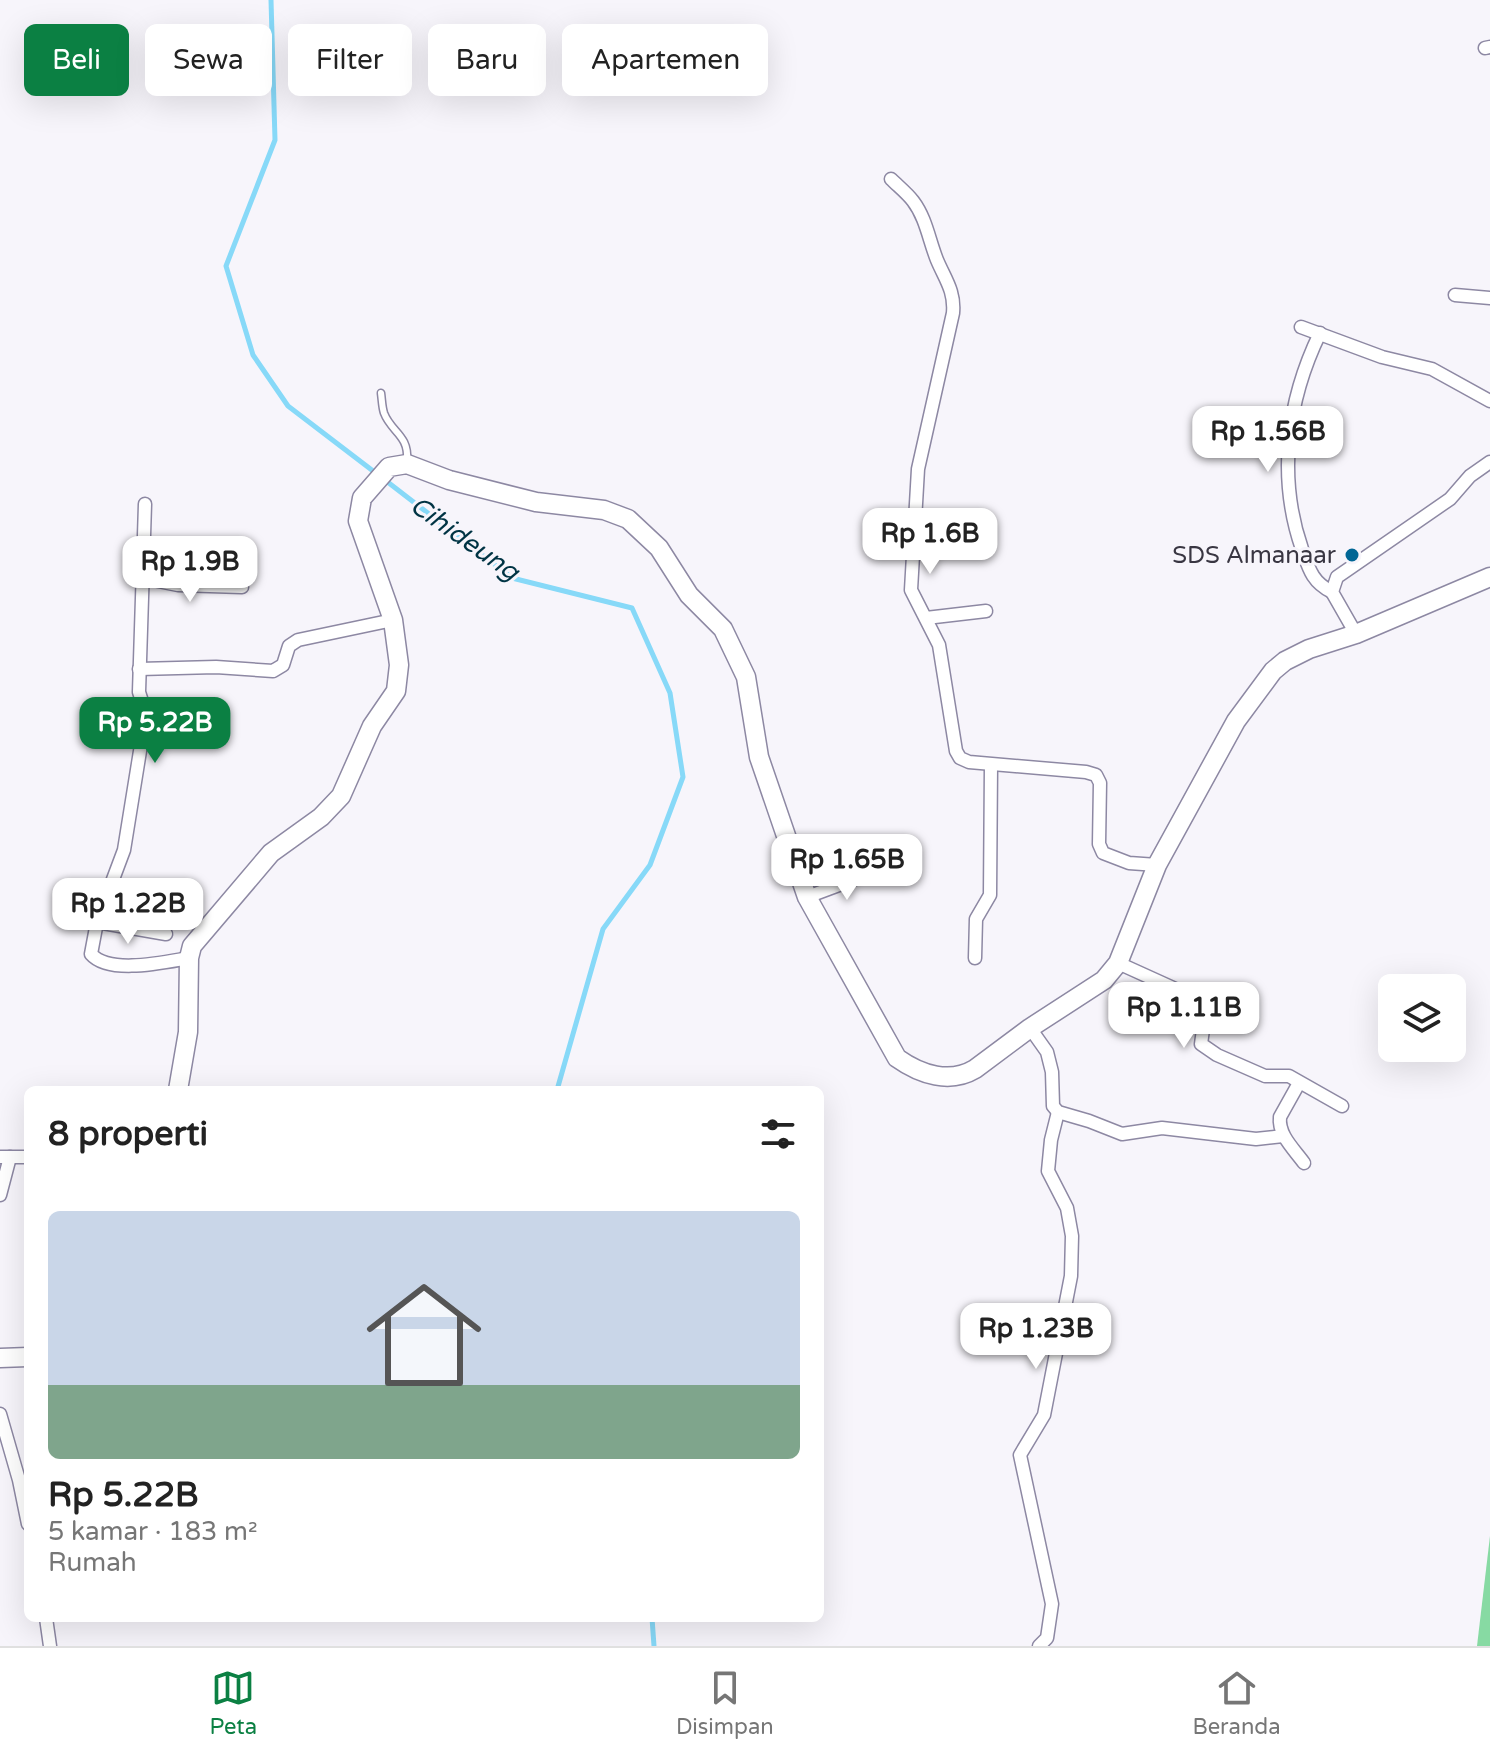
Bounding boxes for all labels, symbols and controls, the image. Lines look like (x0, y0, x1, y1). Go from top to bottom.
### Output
chip: Beli (24, 24, 129, 96)
chip: Sewa (145, 24, 272, 96)
chip: Filter (288, 24, 412, 96)
chip: Baru (428, 24, 546, 96)
chip: Apartemen (562, 24, 768, 96)
pin: Rp 1.56B (1185, 406, 1351, 474)
text: Rp 1.56B (1210, 416, 1326, 447)
water label: Cihideung (404, 490, 527, 588)
pin: Rp 1.6B (856, 508, 1004, 576)
text: Rp 1.6B (880, 518, 980, 549)
pin: Rp 1.9B (116, 536, 264, 604)
place label: SDS Almanaar (1172, 541, 1337, 570)
text: Rp 1.9B (140, 546, 240, 577)
marker: SDS Almanaar (1343, 546, 1361, 564)
pin: Rp 5.22B (72, 697, 238, 765)
text: Rp 5.22B (97, 707, 213, 738)
pin: Rp 1.65B (764, 834, 930, 902)
text: Rp 1.65B (789, 844, 905, 875)
pin: Rp 1.22B (45, 878, 211, 946)
text: Rp 1.22B (70, 888, 186, 919)
map controls (1378, 974, 1466, 1062)
button: layers (1378, 974, 1466, 1062)
pin: Rp 1.11B (1101, 982, 1267, 1050)
text: Rp 1.11B (1126, 992, 1242, 1023)
icon: filters (756, 1112, 800, 1156)
text: 8 properti (48, 1114, 208, 1155)
icon: home (352, 1263, 496, 1407)
pin: Rp 1.23B (953, 1303, 1119, 1371)
text: Rp 1.23B (978, 1313, 1094, 1344)
text: Rp 5.22B (48, 1475, 199, 1516)
text: 5 kamar · 183 m² (48, 1516, 258, 1547)
text: Rumah (48, 1547, 137, 1578)
tab: Peta (209, 1666, 257, 1740)
tab: Disimpan (676, 1666, 774, 1740)
tab: Beranda (1193, 1666, 1281, 1740)

